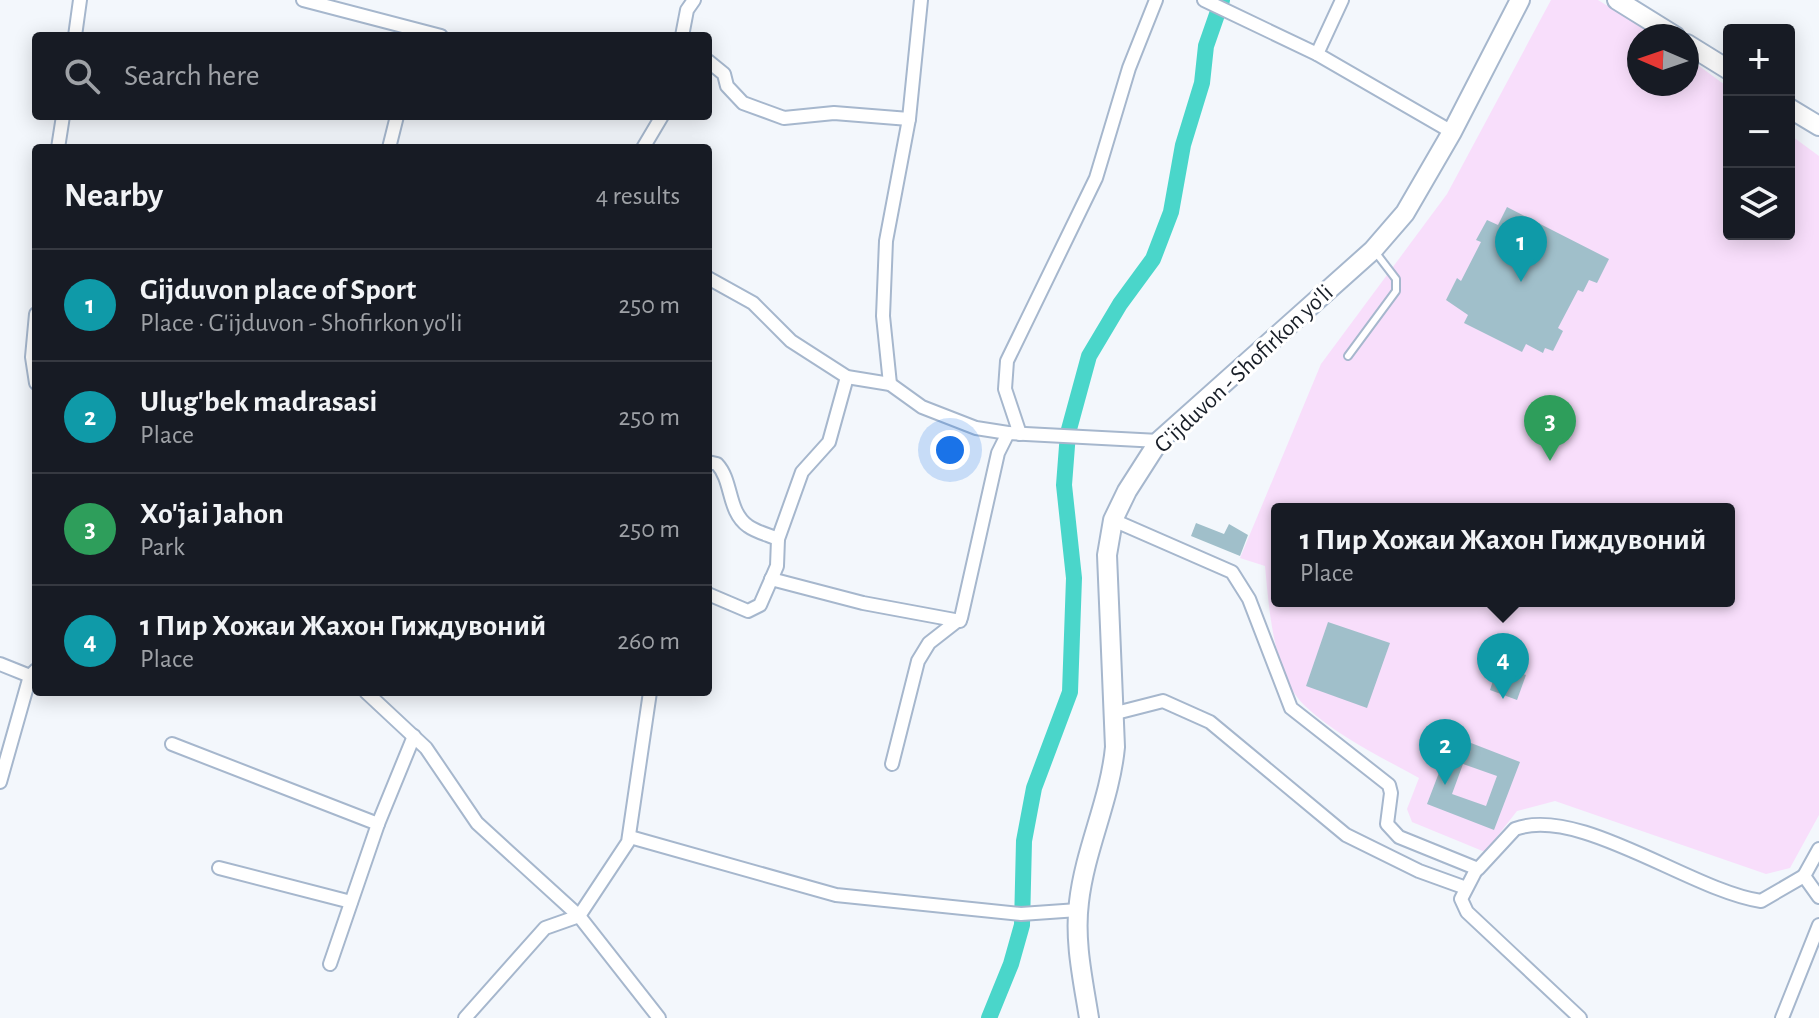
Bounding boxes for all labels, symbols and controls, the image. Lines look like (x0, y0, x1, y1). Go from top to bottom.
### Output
north arrow (1627, 24, 1699, 96)
map controls (1723, 24, 1795, 240)
button: + (1723, 24, 1795, 96)
search box (32, 32, 712, 120)
icon: search (60, 54, 104, 98)
text: Search here (124, 61, 260, 91)
button: − (1723, 96, 1795, 168)
button: layers (1723, 168, 1795, 240)
text: Nearby (64, 179, 163, 213)
text: 4 results (596, 183, 680, 209)
pin: 1 (1495, 216, 1547, 282)
text: Gijduvon place of Sport (140, 275, 416, 305)
street label: G'ijduvon - Shofirkon yo'li (1150, 280, 1338, 458)
text: 1 (85, 292, 95, 318)
text: 250 m (618, 292, 680, 318)
text: Place · G'ijduvon - Shofirkon yo'li (140, 310, 462, 336)
text: Ulug'bek madrasasi (140, 387, 377, 417)
pin: 3 (1524, 395, 1576, 461)
text: 2 (84, 404, 96, 430)
text: 250 m (618, 404, 680, 430)
text: Place (140, 422, 194, 448)
your location (930, 430, 970, 470)
text: Xo'jai Jahon (140, 499, 284, 529)
popup (1271, 503, 1735, 607)
text: 3 (84, 516, 96, 542)
text: 250 m (618, 516, 680, 542)
text: 1 Пир Хожаи Жахон Гиждувоний (1300, 525, 1706, 555)
text: Park (140, 534, 185, 560)
text: Place (1300, 560, 1354, 586)
text: 1 Пир Хожаи Жахон Гиждувоний (140, 611, 546, 641)
text: 4 (83, 628, 97, 654)
text: 260 m (617, 628, 680, 654)
pin: 4 (1477, 633, 1529, 699)
text: Place (140, 646, 194, 672)
pin: 2 (1419, 719, 1471, 785)

